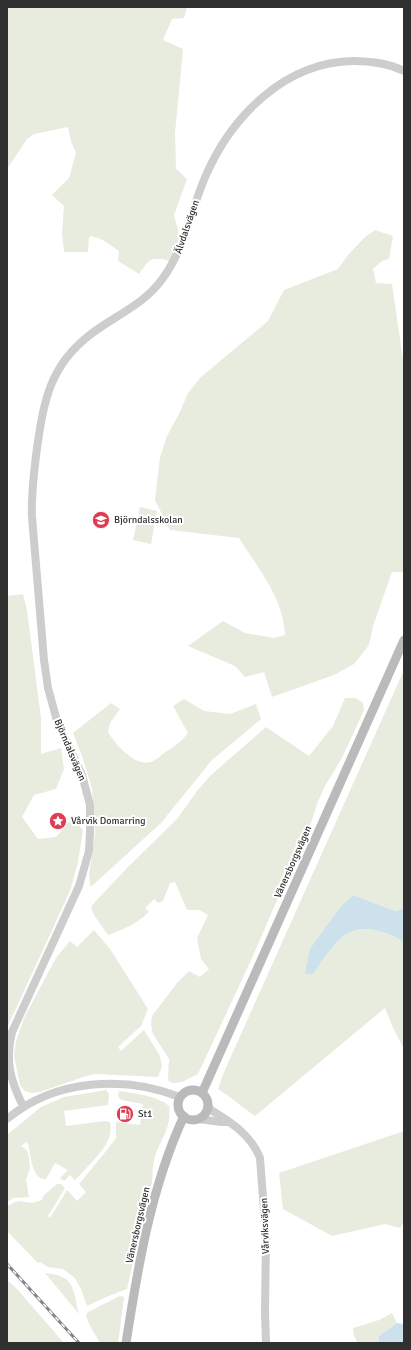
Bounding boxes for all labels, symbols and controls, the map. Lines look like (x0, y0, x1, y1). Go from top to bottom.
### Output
street label: Älvdalsvägen (172, 198, 202, 256)
school or university icon: Björndalsskolan (91, 510, 111, 530)
place label: Björndalsskolan (114, 514, 183, 526)
street label: Björndalsvägen (52, 717, 88, 783)
place icon: Vårvik Domarring (48, 811, 68, 831)
place label: Vårvik Domarring (71, 815, 145, 827)
street label: Vänersborgsvägen (272, 824, 314, 900)
fuel station icon: St1 (115, 1104, 135, 1124)
place label: St1 (138, 1108, 152, 1120)
street label: Vänersborgsvägen (123, 1186, 153, 1264)
street label: Vårviksvägen (258, 1198, 272, 1254)

